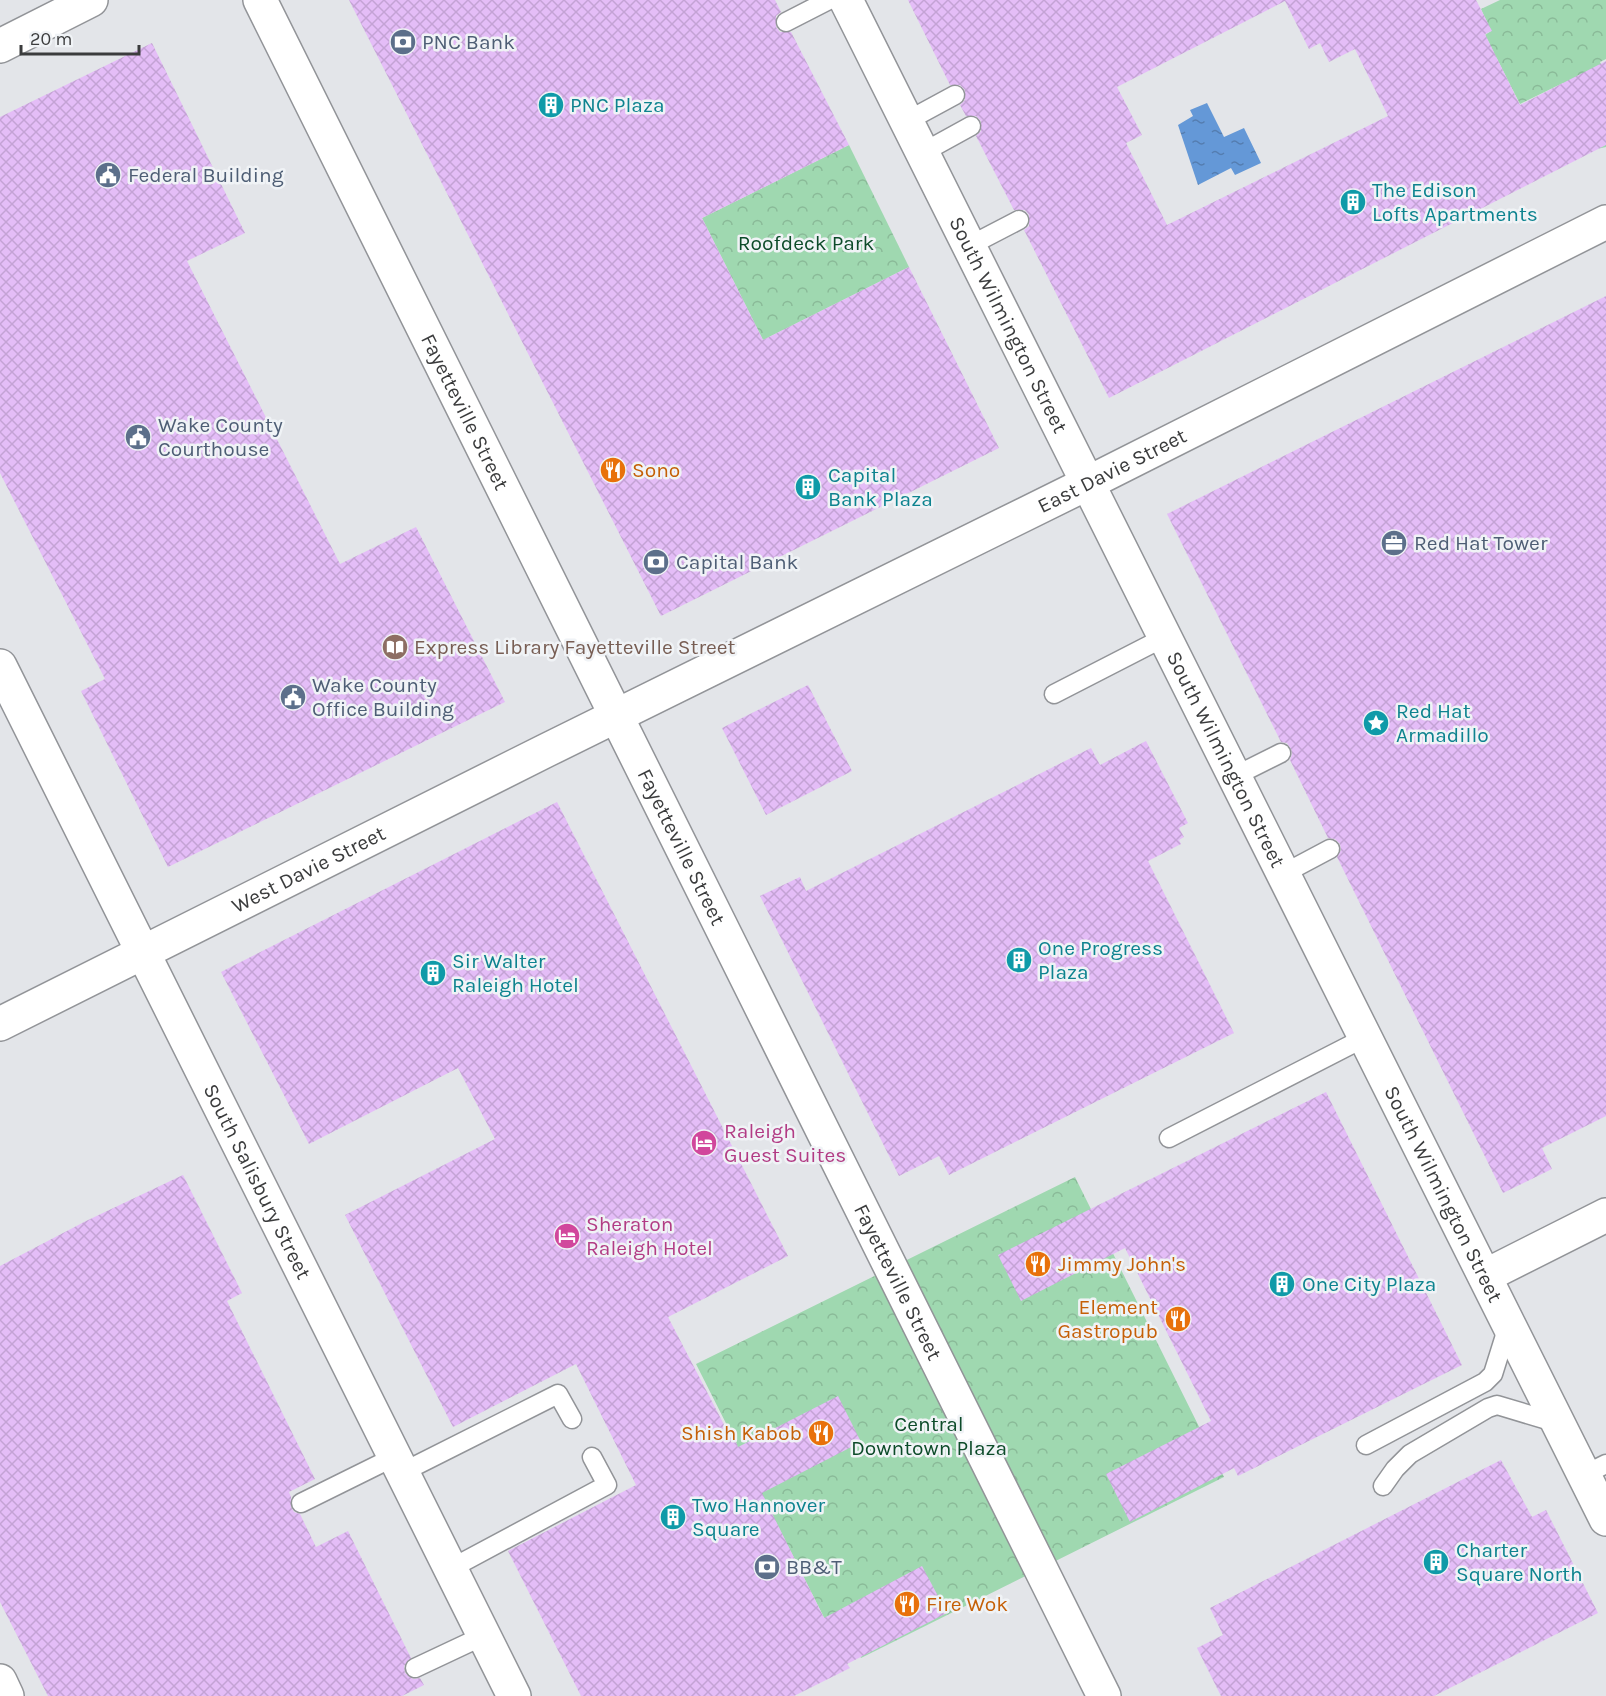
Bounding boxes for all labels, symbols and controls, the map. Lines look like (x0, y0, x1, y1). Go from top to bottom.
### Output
scale bar (21, 18, 140, 56)
bank icon: PNC Bank (388, 27, 418, 57)
text: 20 m (30, 28, 72, 50)
place label: PNC Bank (422, 30, 515, 54)
building icon: PNC Plaza (536, 90, 566, 120)
place label: PNC Plaza (570, 93, 664, 117)
public building icon: Federal Building (93, 160, 123, 190)
place label: Federal Building (128, 163, 284, 187)
place label: The Edison Lofts Apartments (1372, 178, 1538, 226)
building icon: The Edison Lofts Apartments (1338, 187, 1368, 217)
street label: South Wilmington Street (944, 213, 1073, 437)
park label: Roofdeck Park (738, 231, 874, 255)
street label: Fayetteville Street (416, 330, 514, 494)
place label: Wake County Courthouse (158, 413, 283, 461)
public building icon: Wake County Courthouse (123, 422, 153, 452)
street label: East Davie Street (1034, 423, 1190, 518)
restaurant icon: Sono (598, 455, 628, 485)
place label: Sono (632, 458, 680, 482)
place label: Capital Bank Plaza (828, 463, 933, 511)
building icon: Capital Bank Plaza (793, 472, 823, 502)
office icon: Red Hat Tower (1379, 528, 1409, 558)
place label: Red Hat Tower (1414, 531, 1548, 555)
bank icon: Capital Bank (641, 547, 671, 577)
place label: Capital Bank (676, 550, 799, 574)
library icon: Express Library Fayetteville Street (380, 632, 410, 662)
place label: Express Library Fayetteville Street (414, 635, 736, 659)
street label: South Wilmington Street (1162, 647, 1290, 871)
place label: Wake County Office Building (312, 673, 454, 721)
public building icon: Wake County Office Building (278, 682, 308, 712)
place label: Red Hat Armadillo (1396, 699, 1489, 747)
place icon: Red Hat Armadillo (1361, 708, 1391, 738)
street label: Fayetteville Street (633, 765, 730, 929)
street label: West Davie Street (228, 821, 389, 918)
place label: One Progress Plaza (1038, 936, 1163, 984)
building icon: One Progress Plaza (1004, 945, 1034, 975)
place label: Sir Walter Raleigh Hotel (452, 949, 579, 997)
building icon: Sir Walter Raleigh Hotel (418, 958, 448, 988)
street label: South Salisbury Street (198, 1080, 316, 1283)
street label: South Wilmington Street (1379, 1082, 1508, 1306)
place label: Raleigh Guest Suites (724, 1119, 846, 1167)
hotel icon: Raleigh Guest Suites (689, 1128, 719, 1158)
street label: Fayetteville Street (849, 1200, 947, 1364)
place label: Sheraton Raleigh Hotel (586, 1212, 713, 1260)
hotel icon: Sheraton Raleigh Hotel (552, 1221, 582, 1251)
restaurant icon: Jimmy John's (1023, 1249, 1053, 1279)
place label: Jimmy John's (1058, 1252, 1186, 1276)
building icon: One City Plaza (1267, 1269, 1297, 1299)
place label: One City Plaza (1302, 1272, 1436, 1296)
place label: Element Gastropub (1057, 1295, 1158, 1343)
restaurant icon: Element Gastropub (1163, 1304, 1193, 1334)
park label: Central Downtown Plaza (851, 1412, 1007, 1460)
restaurant icon: Shish Kabob (806, 1418, 836, 1448)
place label: Shish Kabob (681, 1421, 802, 1445)
place label: Two Hannover Square (692, 1493, 825, 1541)
building icon: Two Hannover Square (658, 1502, 688, 1532)
place label: Charter Square North (1456, 1538, 1583, 1586)
building icon: Charter Square North (1421, 1547, 1451, 1577)
bank icon: BB&T (752, 1552, 782, 1582)
place label: BB&T (786, 1555, 842, 1579)
restaurant icon: Fire Wok (892, 1589, 922, 1619)
place label: Fire Wok (926, 1592, 1008, 1616)

